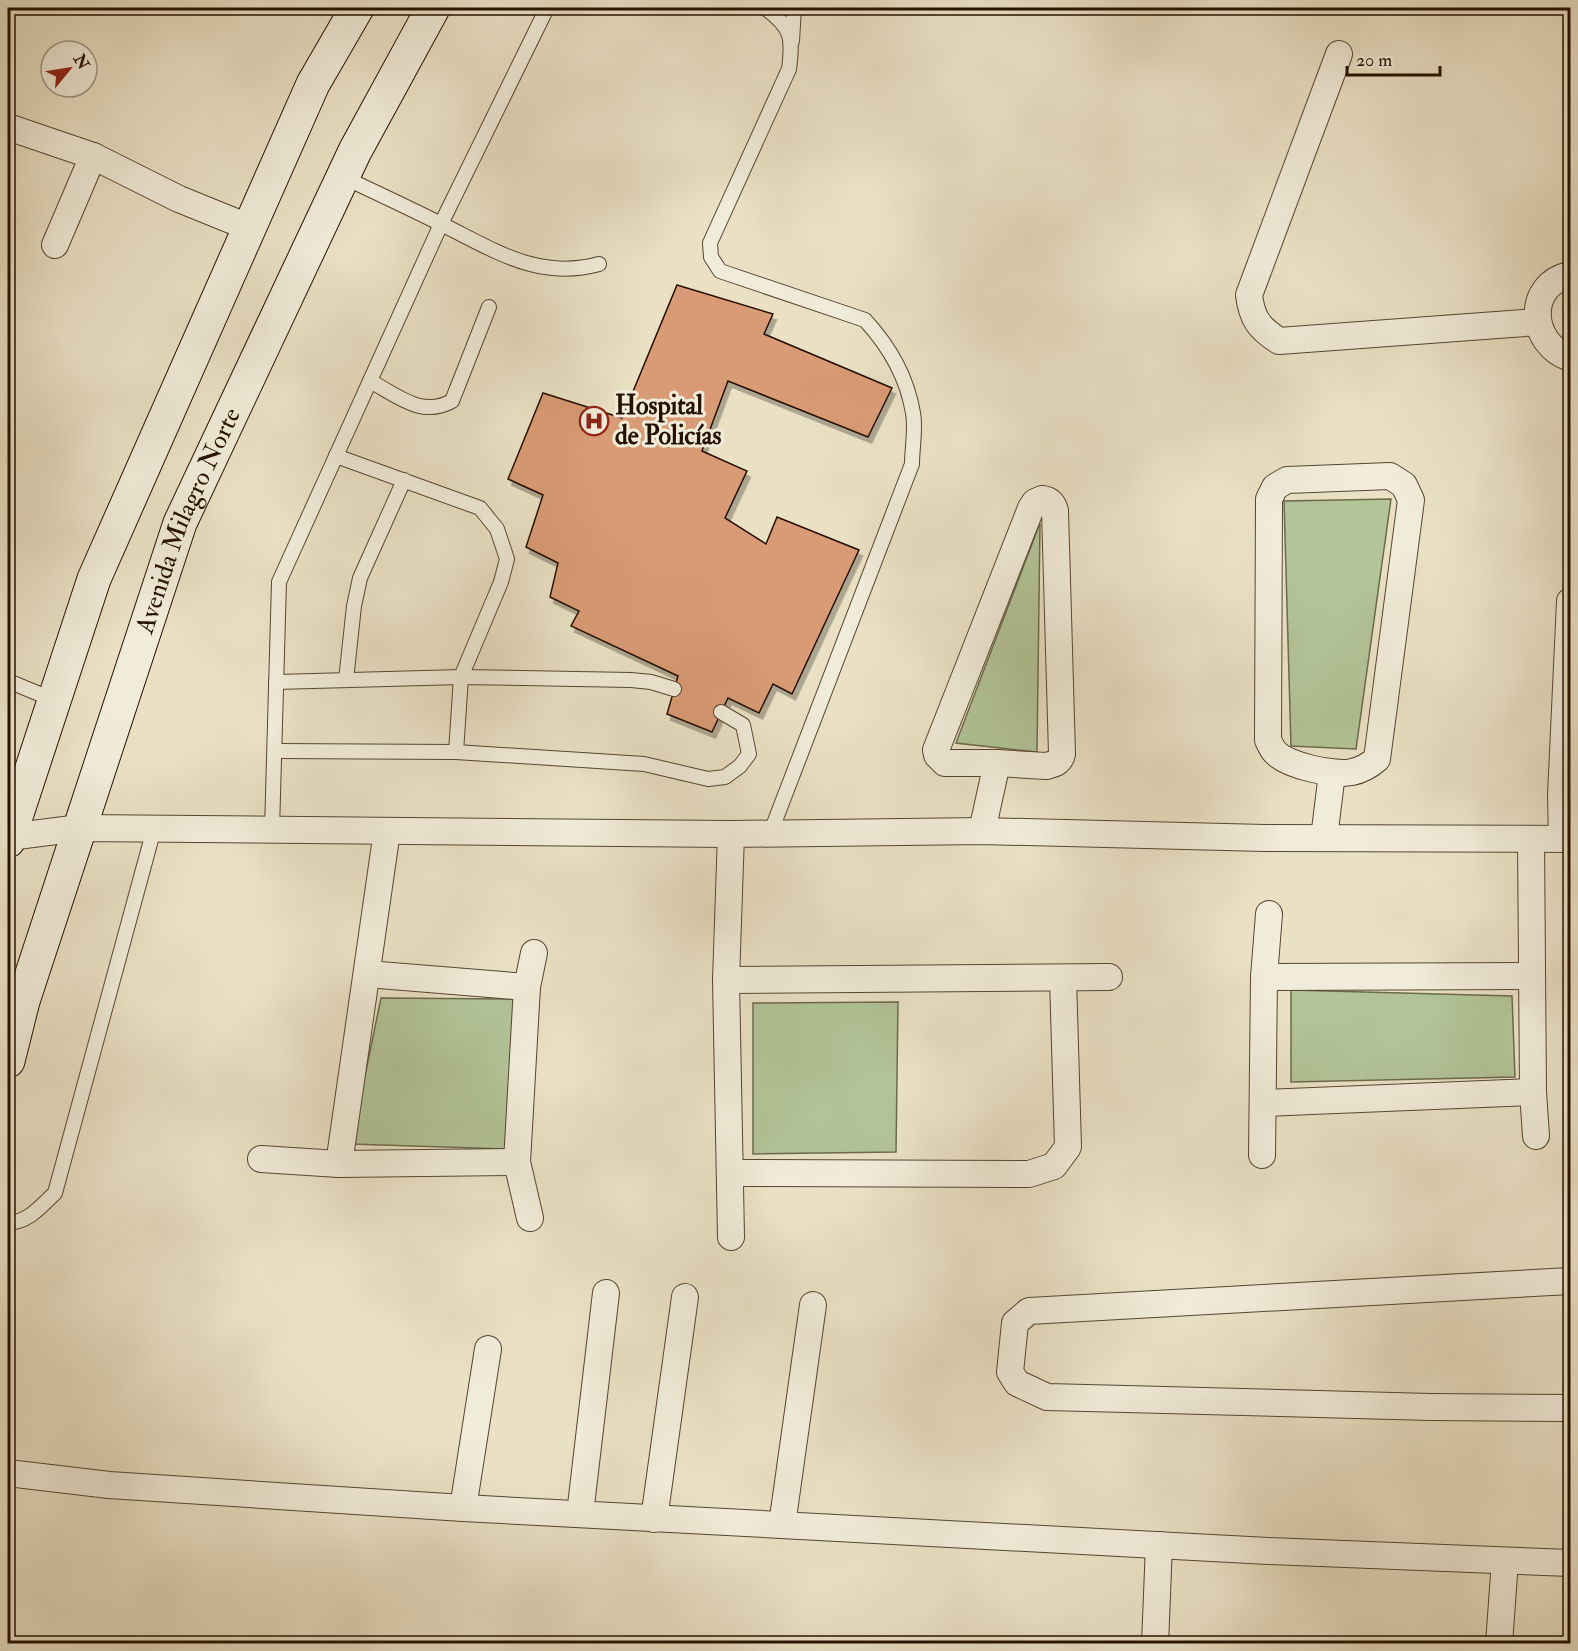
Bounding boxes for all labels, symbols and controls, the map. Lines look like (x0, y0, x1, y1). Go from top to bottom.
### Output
north arrow (39, 39, 99, 99)
scale bar (1347, 39, 1440, 77)
text: 20 m (1356, 49, 1392, 72)
text: N (68, 50, 94, 74)
place label: Hospital de Policías (615, 390, 722, 452)
street label: Avenida Milagro Norte (128, 402, 248, 639)
hospital icon: Hospital de Policías (578, 405, 610, 437)

